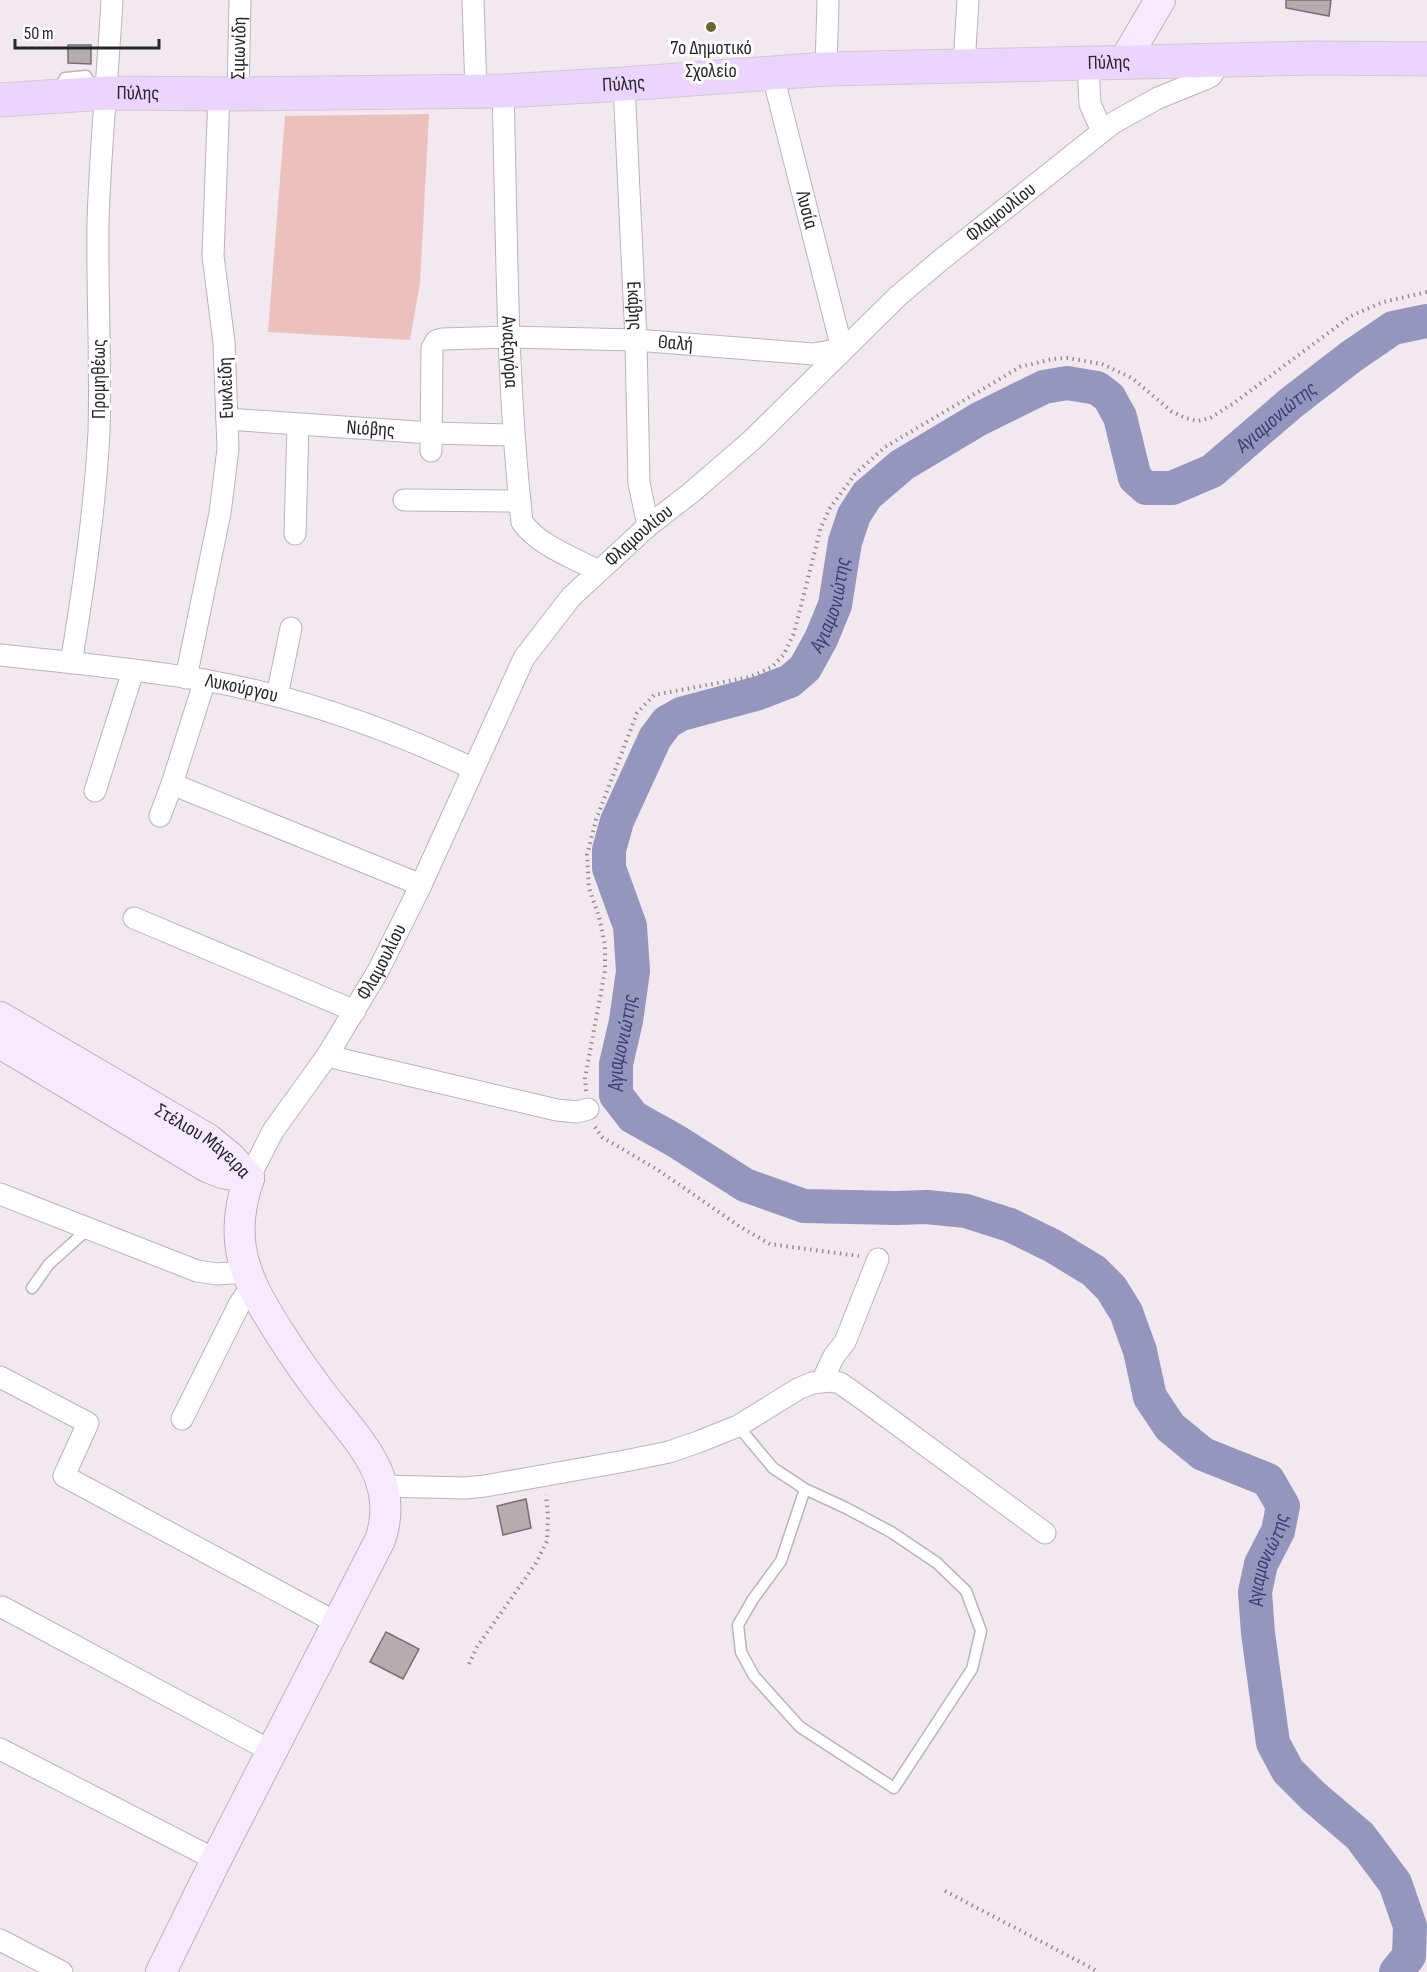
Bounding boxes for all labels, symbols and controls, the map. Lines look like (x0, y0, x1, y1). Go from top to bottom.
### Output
scale bar (15, 12, 159, 50)
street label: Σιμωνίδη (226, 16, 252, 80)
marker: 7ο Δημοτικό Σχολείο (704, 20, 718, 34)
text: 50 m (24, 23, 54, 44)
place label: 7ο Δημοτικό Σχολείο (670, 36, 752, 83)
street label: Πύλης (1087, 50, 1131, 75)
street label: Πύλης (602, 70, 646, 97)
street label: Πύλης (116, 81, 159, 105)
street label: Φλαμουλίου (961, 177, 1041, 248)
street label: Λυσία (790, 187, 823, 232)
street label: Εκάβης (621, 281, 648, 331)
street label: Αναξαγόρα (496, 315, 523, 389)
street label: Θαλή (657, 330, 694, 356)
street label: Προμηθέως (87, 339, 111, 419)
street label: Ευκλείδη (213, 357, 239, 419)
water label: Αγιαμονιώτης (1230, 375, 1322, 458)
street label: Νιόβης (346, 415, 396, 442)
street label: Φλαμουλίου (599, 499, 678, 572)
water label: Αγιαμονιώτης (803, 555, 855, 658)
street label: Λυκούργου (202, 668, 281, 708)
street label: Φλαμουλίου (351, 920, 412, 1004)
water label: Αγιαμονιώτης (604, 992, 642, 1092)
street label: Στέλιου Μάγειρα (151, 1099, 256, 1184)
water label: Αγιαμονιώτης (1242, 1510, 1294, 1609)

